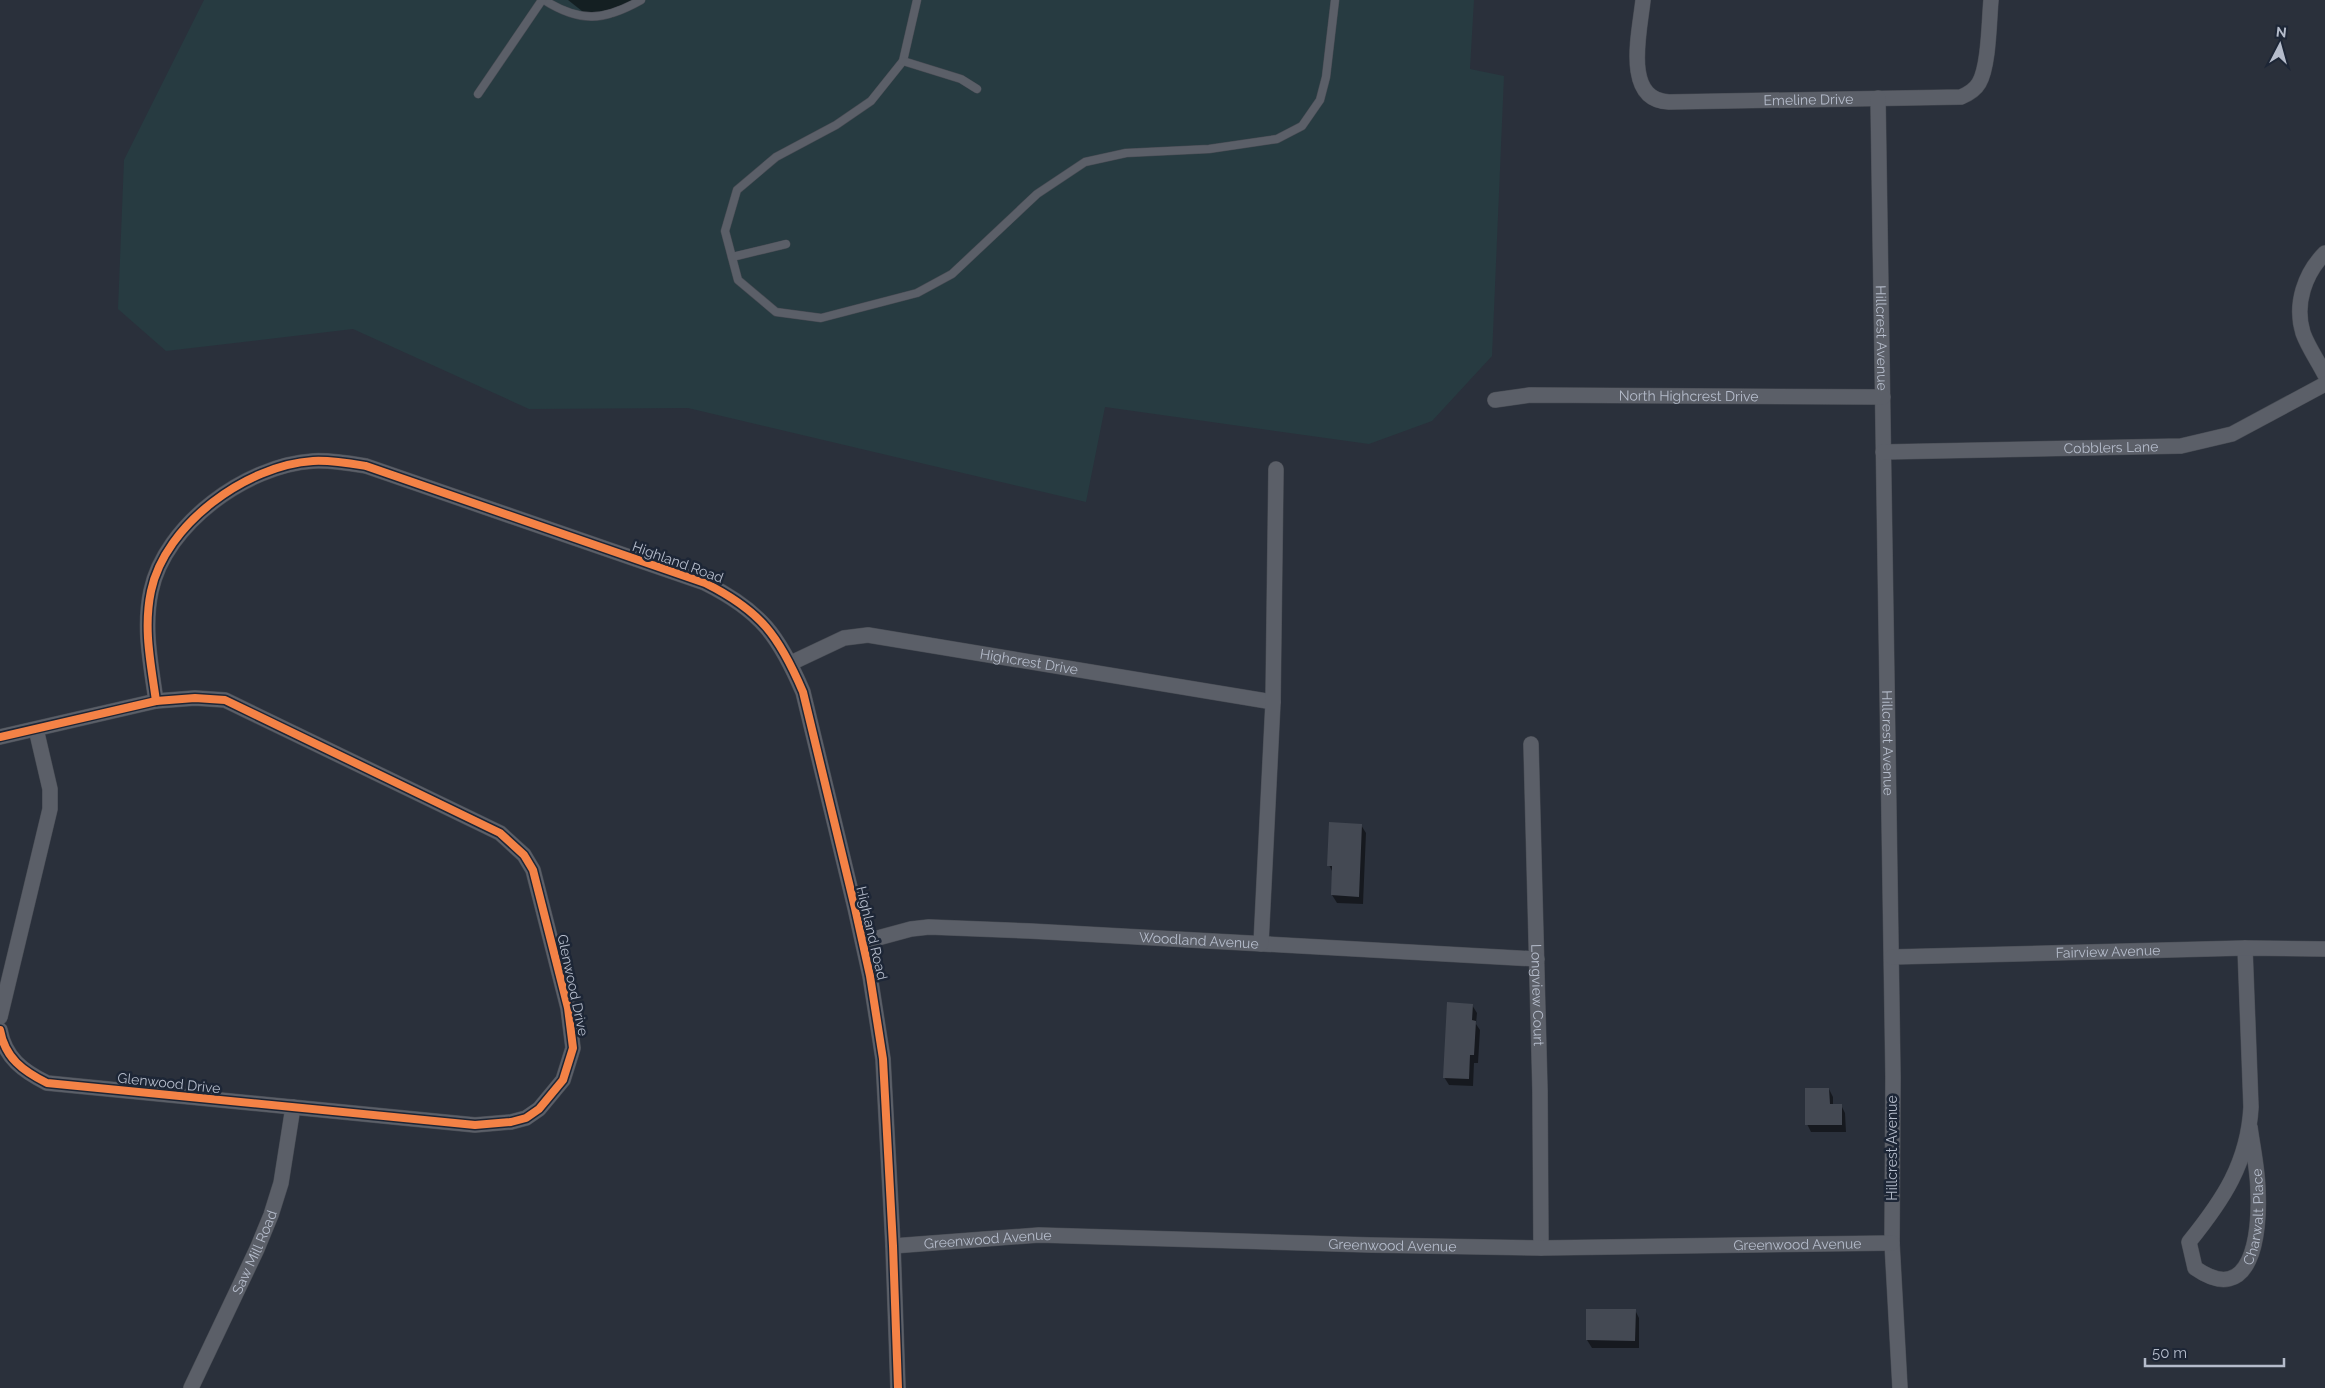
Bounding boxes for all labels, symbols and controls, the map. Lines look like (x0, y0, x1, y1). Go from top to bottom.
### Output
north arrow (2255, 20, 2305, 70)
text: N (2275, 24, 2288, 41)
street label: Emeline Drive (1763, 91, 1853, 108)
street label: Hillcrest Avenue (1873, 285, 1890, 391)
street label: North Highcrest Drive (1619, 388, 1759, 404)
street label: Cobblers Lane (2063, 438, 2158, 456)
street label: Highland Road (630, 538, 726, 586)
street label: Highcrest Drive (979, 646, 1079, 678)
street label: Hillcrest Avenue (1879, 690, 1897, 796)
street label: Highland Road (853, 885, 891, 981)
street label: Woodland Avenue (1139, 929, 1259, 952)
street label: Glenwood Drive (554, 933, 592, 1037)
street label: Fairview Avenue (2055, 942, 2161, 961)
street label: Longview Court (1528, 944, 1547, 1047)
street label: Glenwood Drive (117, 1070, 221, 1096)
street label: Hillcrest Avenue (1884, 1095, 1900, 1201)
street label: Charwalt Place (2240, 1168, 2266, 1268)
street label: Saw Mill Road (229, 1208, 280, 1297)
street label: Greenwood Avenue (923, 1227, 1052, 1252)
street label: Greenwood Avenue (1733, 1235, 1862, 1253)
street label: Greenwood Avenue (1328, 1236, 1457, 1255)
scale bar (2145, 1336, 2284, 1368)
text: 50 m (2152, 1344, 2187, 1362)

